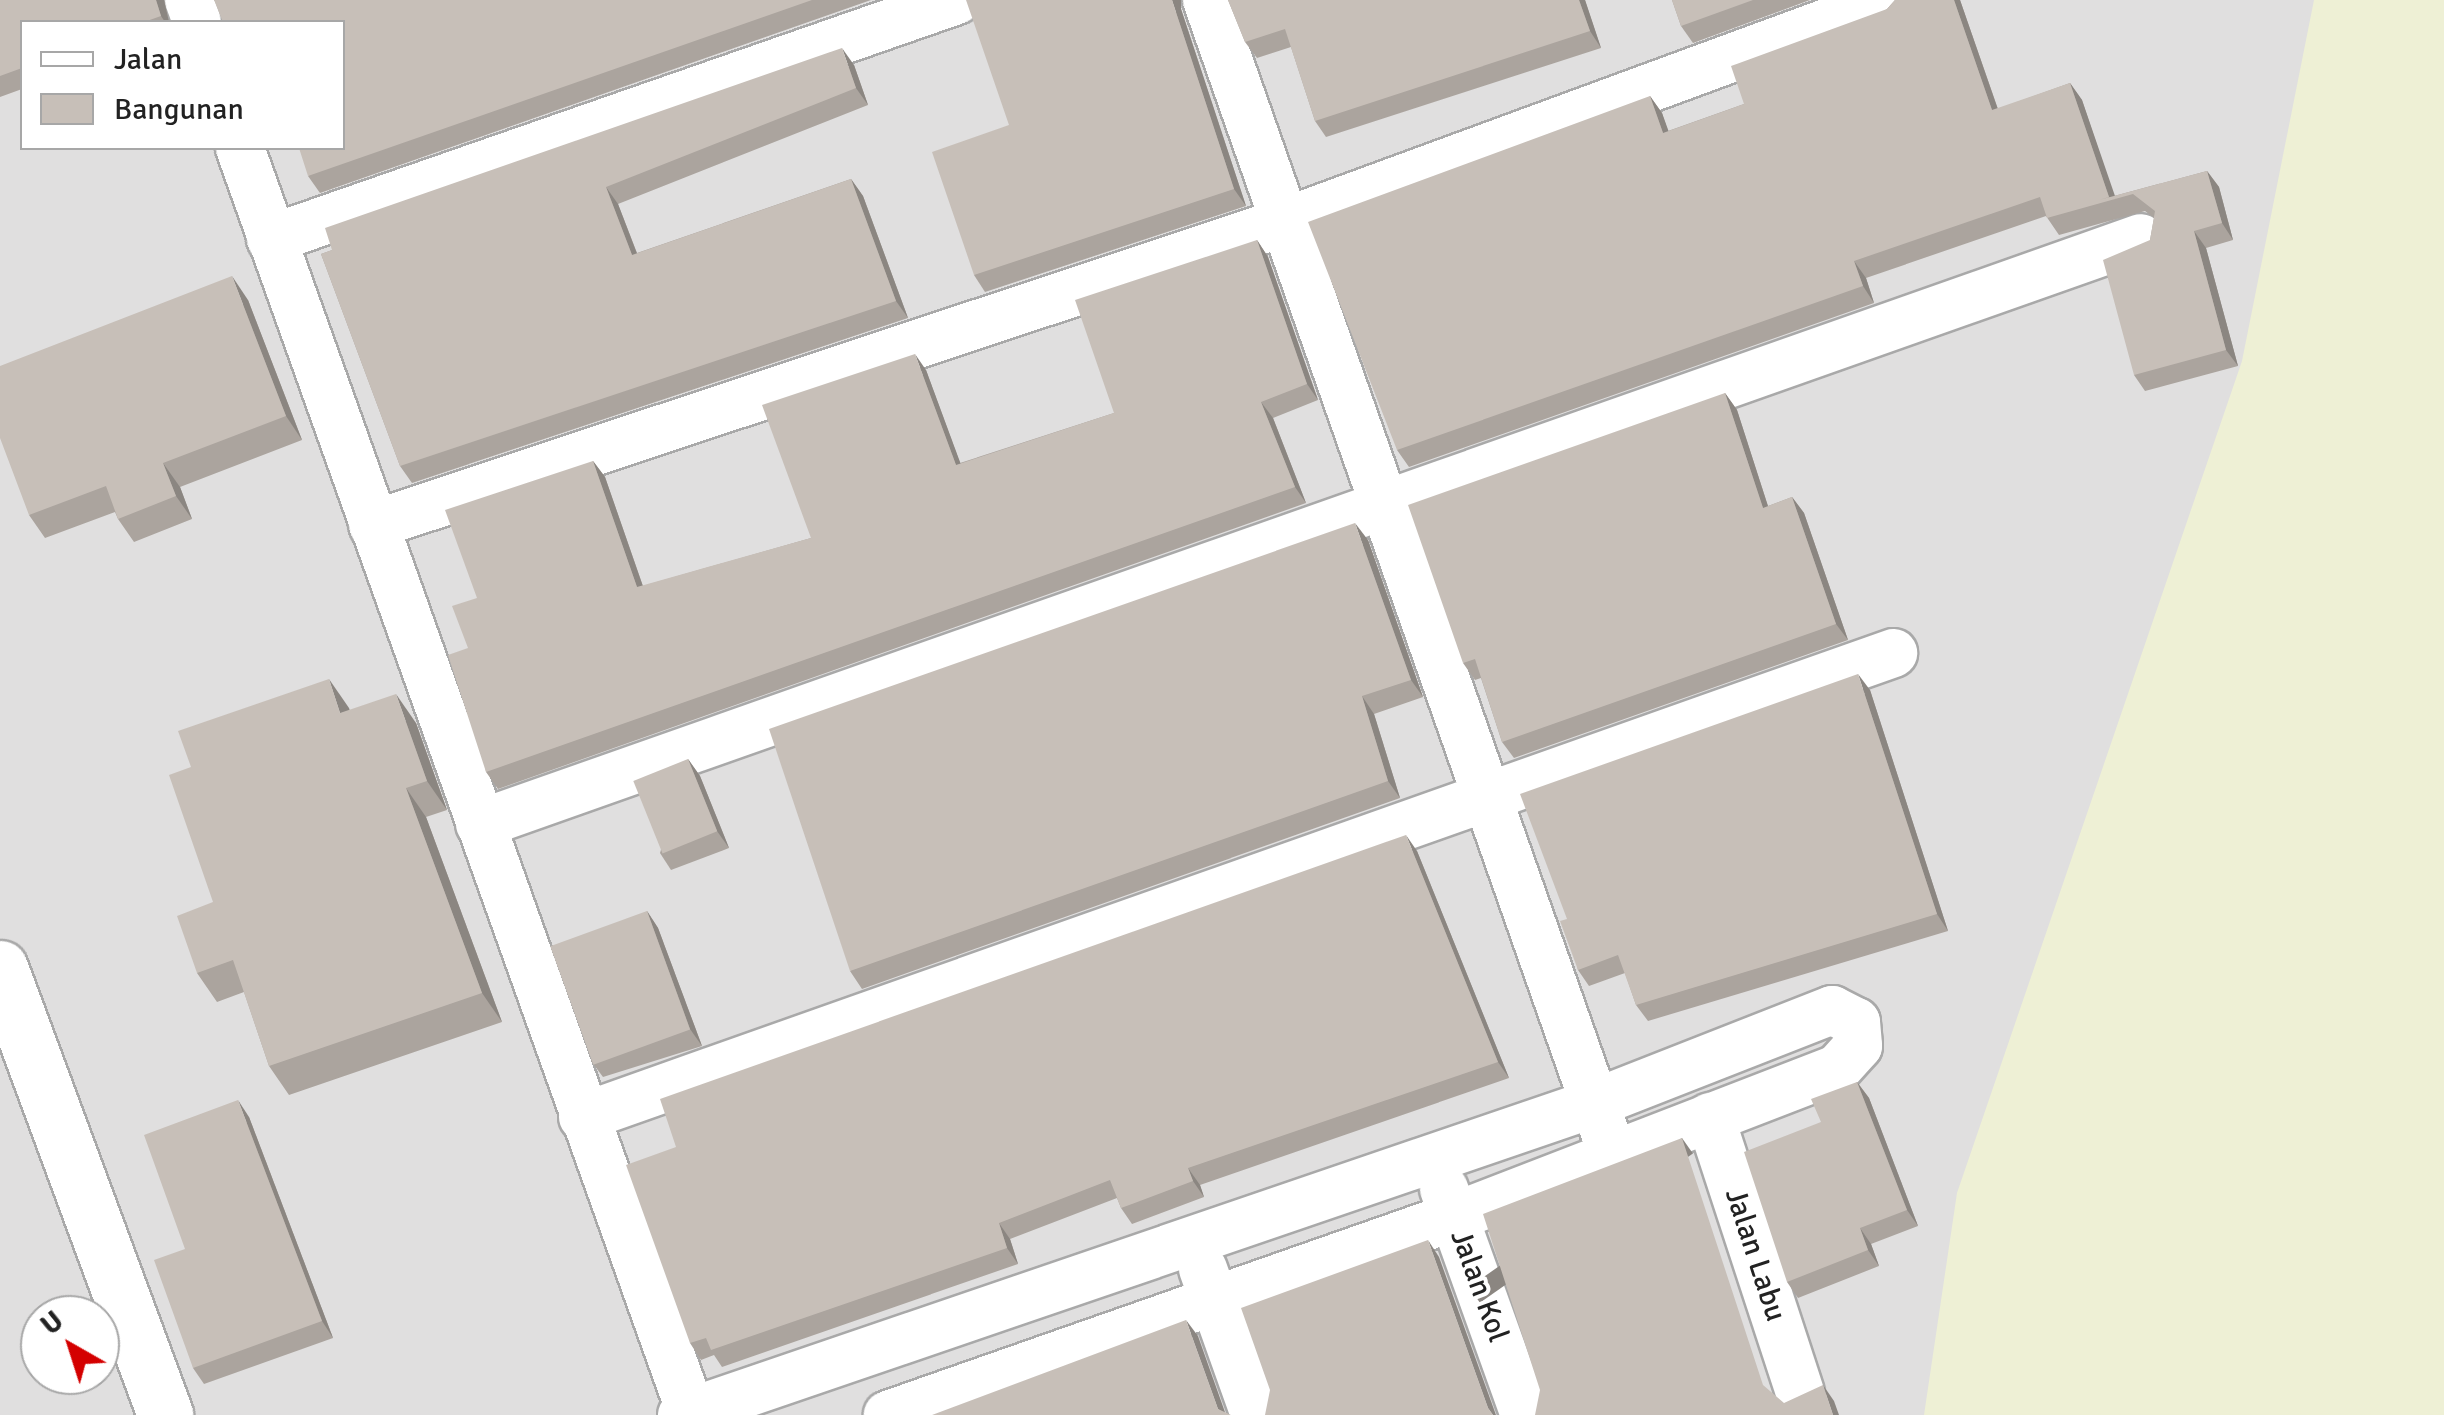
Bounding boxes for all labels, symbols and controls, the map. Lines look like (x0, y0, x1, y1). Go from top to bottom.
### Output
legend (20, 20, 345, 150)
text: Jalan (114, 41, 182, 78)
text: Bangunan (114, 91, 244, 128)
street label: Jalan Labu (1717, 1184, 1793, 1326)
street label: Jalan Kol (1442, 1225, 1516, 1347)
north arrow (20, 1295, 120, 1395)
text: U (34, 1304, 70, 1342)

